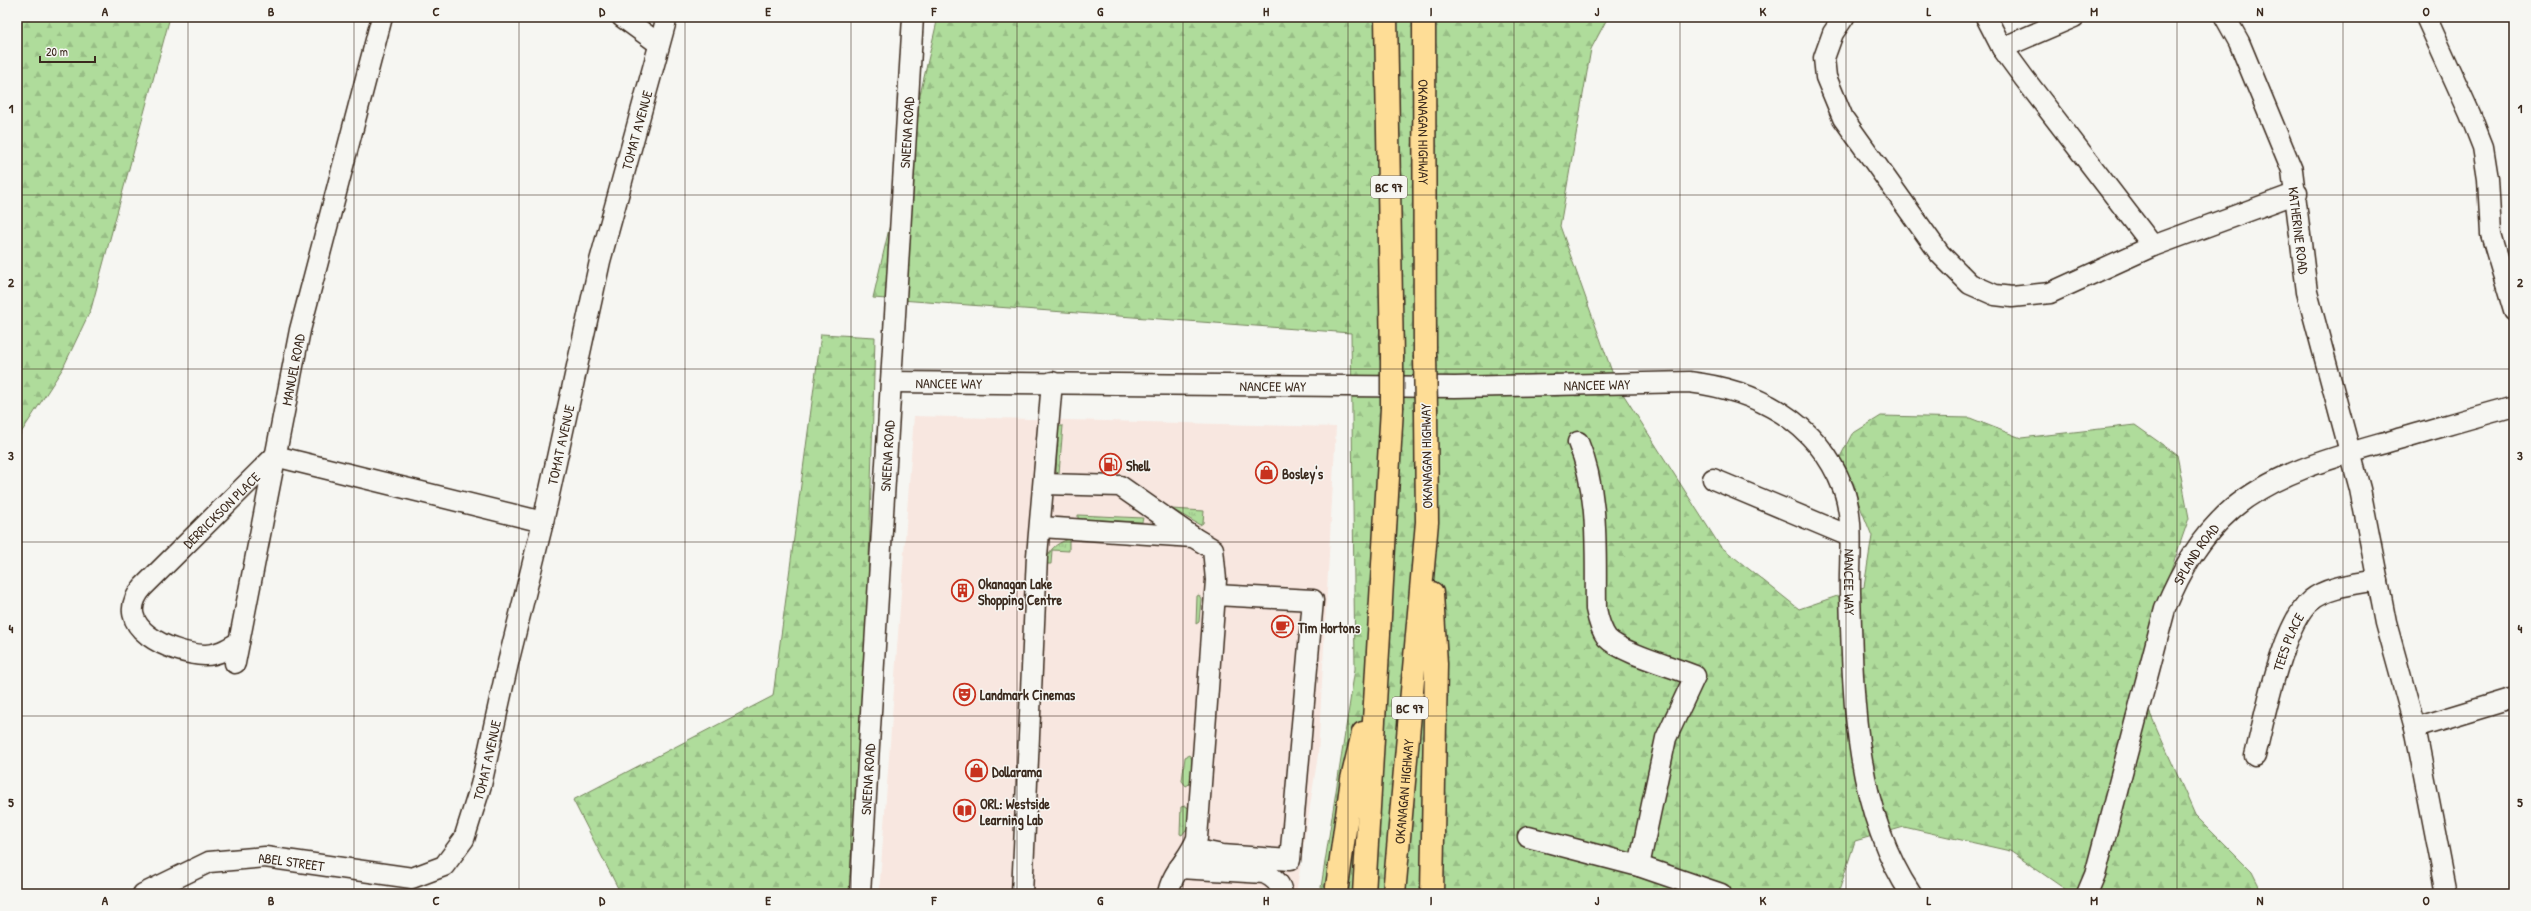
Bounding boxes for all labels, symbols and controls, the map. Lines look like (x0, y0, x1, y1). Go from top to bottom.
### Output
text: A (102, 2, 109, 20)
text: B (268, 2, 275, 20)
text: C (432, 2, 440, 20)
text: D (599, 2, 606, 20)
text: E (765, 2, 771, 20)
text: F (931, 2, 938, 20)
text: G (1097, 2, 1104, 20)
text: H (1263, 2, 1269, 20)
text: I (1429, 2, 1433, 20)
text: J (1595, 2, 1600, 20)
text: K (1760, 2, 1767, 20)
text: L (1927, 2, 1932, 20)
text: M (2090, 2, 2098, 20)
text: N (2257, 2, 2264, 20)
text: O (2422, 2, 2430, 20)
scale bar (40, 38, 95, 64)
text: 20 m (46, 43, 68, 60)
street label: OKANAGAN HIGHWAY (1415, 79, 1434, 186)
street label: TOMAT AVENUE (616, 88, 656, 172)
street label: SNEENA ROAD (894, 96, 918, 169)
text: 1 (9, 99, 14, 117)
text: 1 (2518, 99, 2523, 117)
road number: BC 97 (1371, 176, 1407, 198)
street label: KATHERINE ROAD (2285, 186, 2314, 275)
text: 2 (8, 273, 15, 291)
text: 2 (2517, 273, 2524, 291)
street label: MANUEL ROAD (276, 332, 309, 407)
street label: NANCEE WAY (916, 373, 983, 392)
street label: NANCEE WAY (1563, 374, 1631, 394)
street label: NANCEE WAY (1240, 376, 1307, 395)
street label: OKANAGAN HIGHWAY (1416, 402, 1436, 509)
street label: TOMAT AVENUE (542, 403, 578, 486)
street label: SNEENA ROAD (875, 419, 898, 492)
text: 3 (8, 446, 14, 464)
text: 3 (2517, 446, 2523, 464)
fuel station icon: Shell (1097, 452, 1123, 478)
place label: Shell (1126, 456, 1151, 475)
shop icon: Bosley's (1254, 460, 1280, 486)
place label: Bosley's (1282, 464, 1324, 485)
street label: DERRICKSON PLACE (178, 467, 264, 552)
street label: SPLAND ROAD (2168, 519, 2223, 588)
street label: NANCEE WAY (1840, 549, 1860, 616)
place label: Okanagan Lake Shopping Centre (978, 574, 1063, 611)
building icon: Okanagan Lake Shopping Centre (949, 578, 975, 604)
street label: TEES PLACE (2267, 609, 2308, 673)
cafe icon: Tim Hortons (1269, 614, 1295, 640)
place label: Tim Hortons (1297, 618, 1361, 637)
text: 4 (9, 619, 14, 637)
text: 4 (2518, 619, 2523, 637)
theatre icon: Landmark Cinemas (952, 681, 978, 707)
place label: Landmark Cinemas (980, 685, 1076, 704)
road number: BC 97 (1392, 697, 1428, 719)
street label: TOMAT AVENUE (467, 718, 505, 802)
street label: OKANAGAN HIGHWAY (1389, 737, 1417, 845)
street label: SNEENA ROAD (855, 743, 879, 815)
shop icon: Dollarama (964, 758, 990, 784)
place label: Dollarama (992, 762, 1042, 781)
text: 5 (8, 793, 14, 811)
text: 5 (2517, 793, 2523, 811)
place label: ORL: Westside Learning Lab (980, 794, 1050, 831)
library icon: ORL: Westside Learning Lab (951, 798, 977, 824)
street label: ABEL STREET (257, 848, 326, 875)
text: A (102, 891, 109, 909)
text: B (268, 891, 275, 909)
text: C (432, 891, 440, 909)
text: D (599, 891, 606, 909)
text: E (765, 891, 771, 909)
text: F (931, 891, 938, 909)
text: G (1097, 891, 1104, 909)
text: H (1263, 891, 1269, 909)
text: I (1429, 891, 1433, 909)
text: J (1595, 891, 1600, 909)
text: K (1760, 891, 1767, 909)
text: L (1927, 891, 1932, 909)
text: M (2090, 891, 2098, 909)
text: N (2257, 891, 2264, 909)
text: O (2422, 891, 2430, 909)

